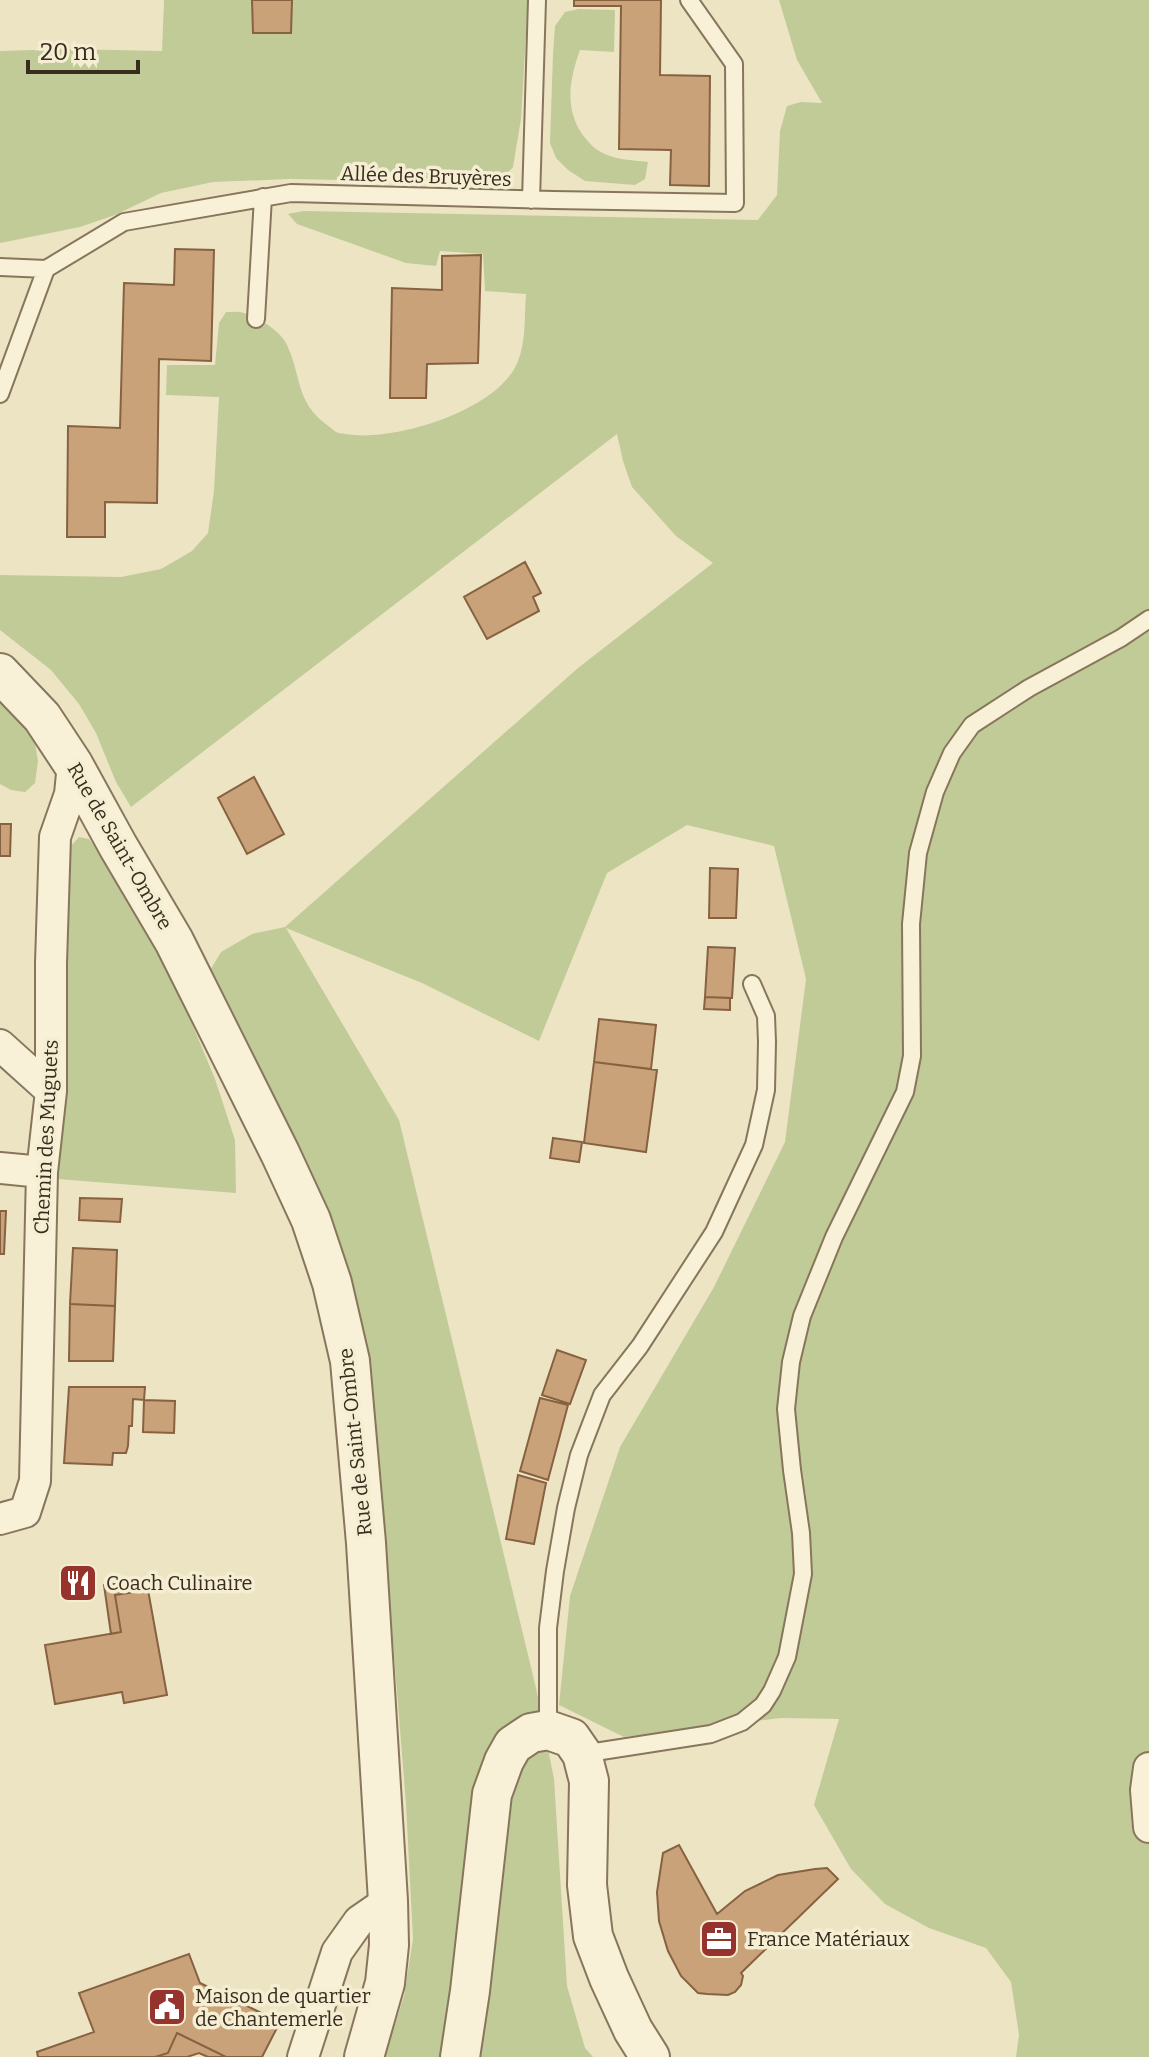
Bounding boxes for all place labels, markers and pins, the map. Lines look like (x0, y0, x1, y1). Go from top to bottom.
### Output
restaurant icon: Coach Culinaire (57, 1562, 99, 1604)
place label: Coach Culinaire (106, 1571, 252, 1595)
office icon: France Matériaux (698, 1918, 740, 1960)
place label: France Matériaux (747, 1927, 909, 1951)
place label: Maison de quartier de Chantemerle (195, 1984, 371, 2031)
public building icon: Maison de quartier de Chantemerle (146, 1986, 188, 2028)

